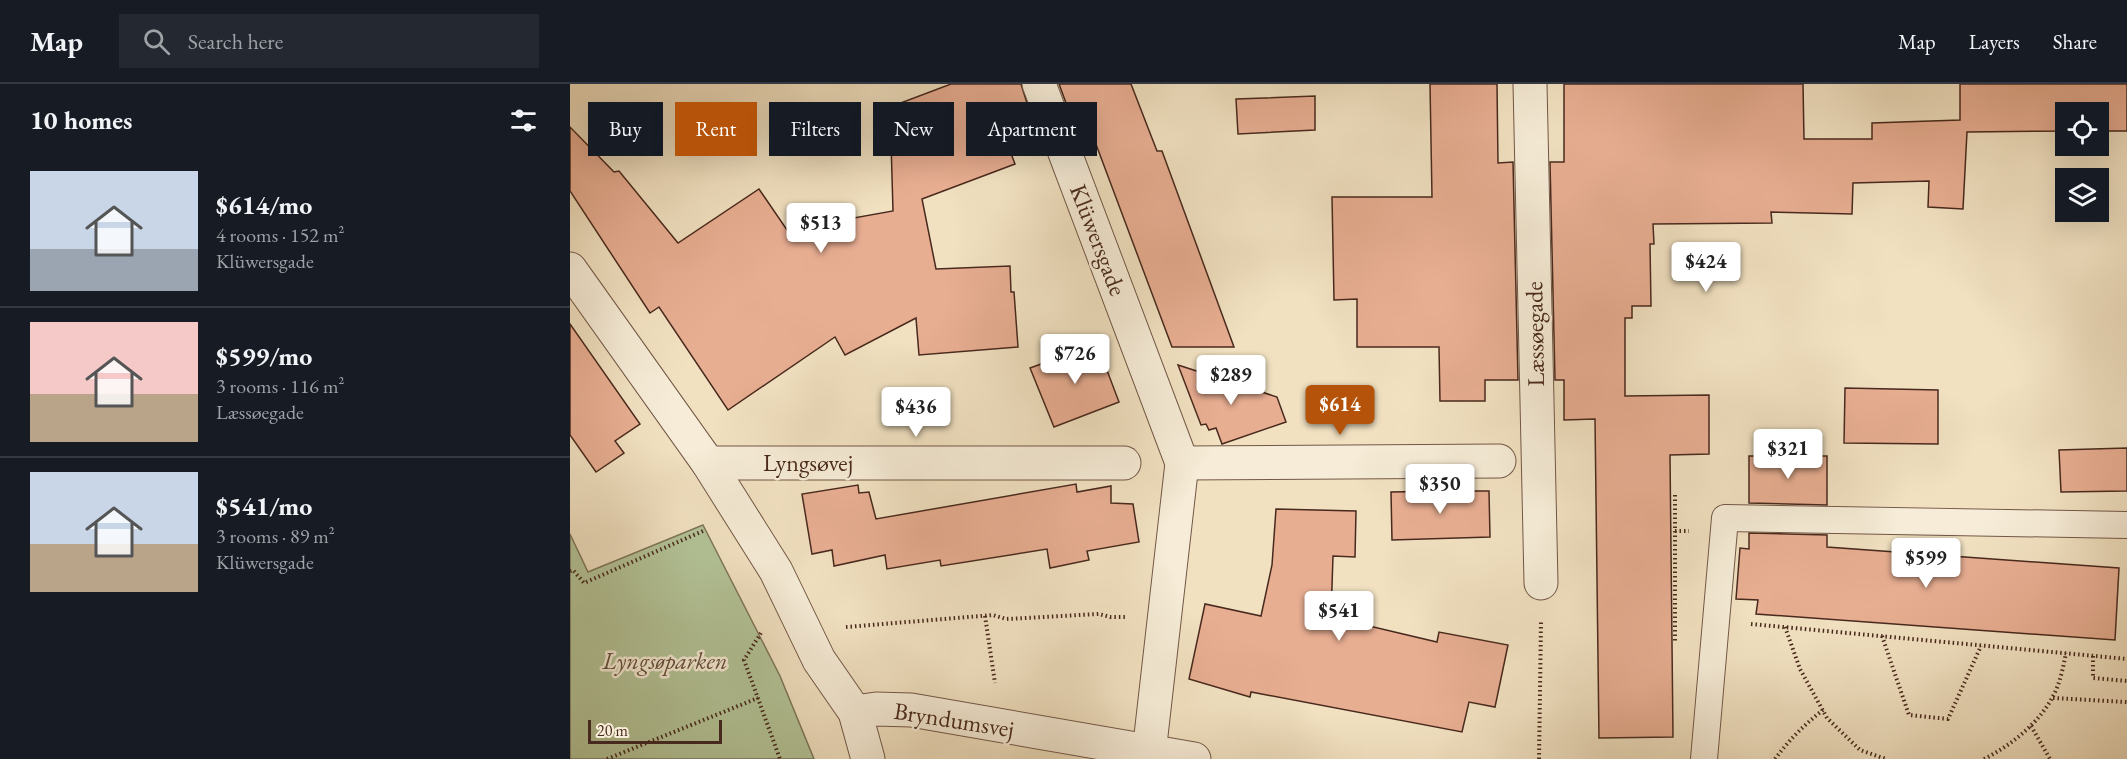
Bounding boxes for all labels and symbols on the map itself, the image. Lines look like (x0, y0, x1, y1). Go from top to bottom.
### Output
street label: Klüwersgade (1063, 180, 1134, 300)
pin: $513 (785, 203, 857, 254)
pin: $424 (1670, 242, 1742, 293)
street label: Læssøegade (1518, 281, 1551, 387)
pin: $726 (1039, 334, 1111, 385)
pin: $289 (1195, 355, 1267, 406)
pin: $614 (1304, 385, 1376, 436)
pin: $436 (880, 387, 952, 438)
pin: $321 (1752, 429, 1824, 480)
street label: Lyngsøvej (763, 447, 853, 478)
pin: $350 (1404, 464, 1476, 515)
pin: $599 (1890, 538, 1962, 589)
pin: $541 (1303, 591, 1375, 642)
park label: Lyngsøparken (602, 645, 727, 676)
street label: Bryndumsvej (892, 695, 1016, 744)
scale bar (588, 717, 722, 744)

